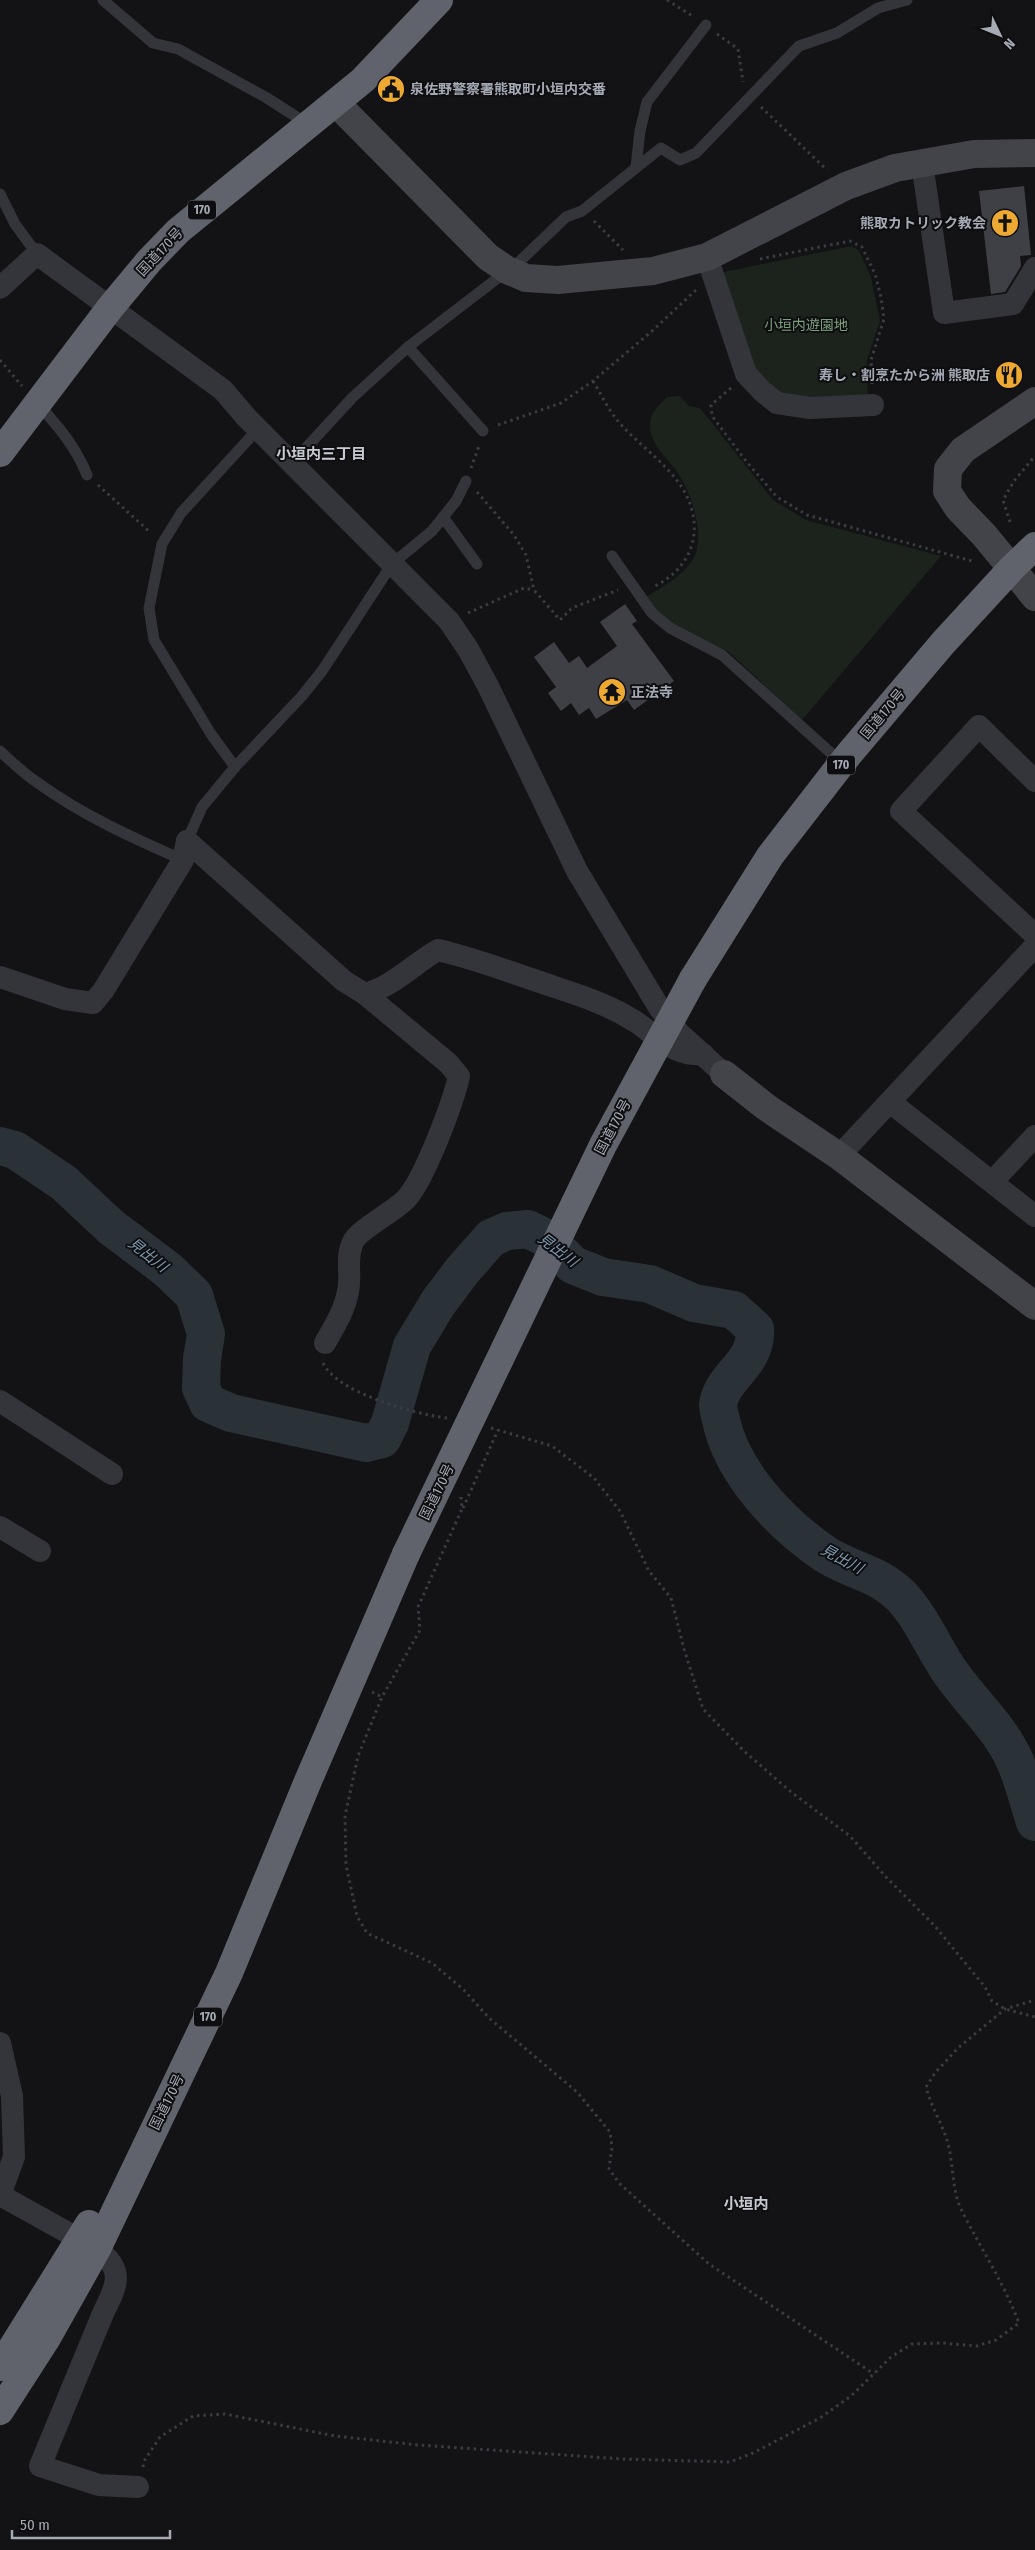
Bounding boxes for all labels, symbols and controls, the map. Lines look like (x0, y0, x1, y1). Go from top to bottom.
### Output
north arrow (975, 10, 1025, 60)
text: N (1000, 35, 1018, 52)
public building icon: 泉佐野警察署熊取町小垣内交番 (376, 74, 406, 104)
place label: 泉佐野警察署熊取町小垣内交番 (410, 81, 606, 98)
road number: 170 (188, 200, 216, 220)
church icon: 熊取カトリック教会 (990, 208, 1020, 238)
place label: 熊取カトリック教会 (860, 215, 986, 232)
street label: 国道170号 (133, 224, 187, 280)
park label: 小垣内遊園地 (764, 317, 848, 334)
restaurant icon: 寿し・割烹たから洲 熊取店 (994, 360, 1024, 390)
place label: 寿し・割烹たから洲 熊取店 (819, 367, 990, 384)
district label: 小垣内三丁目 (276, 445, 366, 463)
temple icon: 正法寺 (597, 677, 627, 707)
place label: 正法寺 (631, 684, 673, 701)
street label: 国道170号 (857, 685, 909, 743)
road number: 170 (827, 756, 855, 774)
street label: 国道170号 (591, 1096, 635, 1158)
water label: 見出川 (535, 1229, 583, 1272)
water label: 見出川 (125, 1234, 173, 1277)
street label: 国道170号 (416, 1461, 458, 1523)
water label: 見出川 (818, 1540, 868, 1578)
road number: 170 (194, 2008, 222, 2026)
street label: 国道170号 (146, 2071, 188, 2133)
district label: 小垣内 (723, 2195, 769, 2213)
scale bar (12, 2508, 170, 2540)
text: 50 m (20, 2516, 50, 2534)

